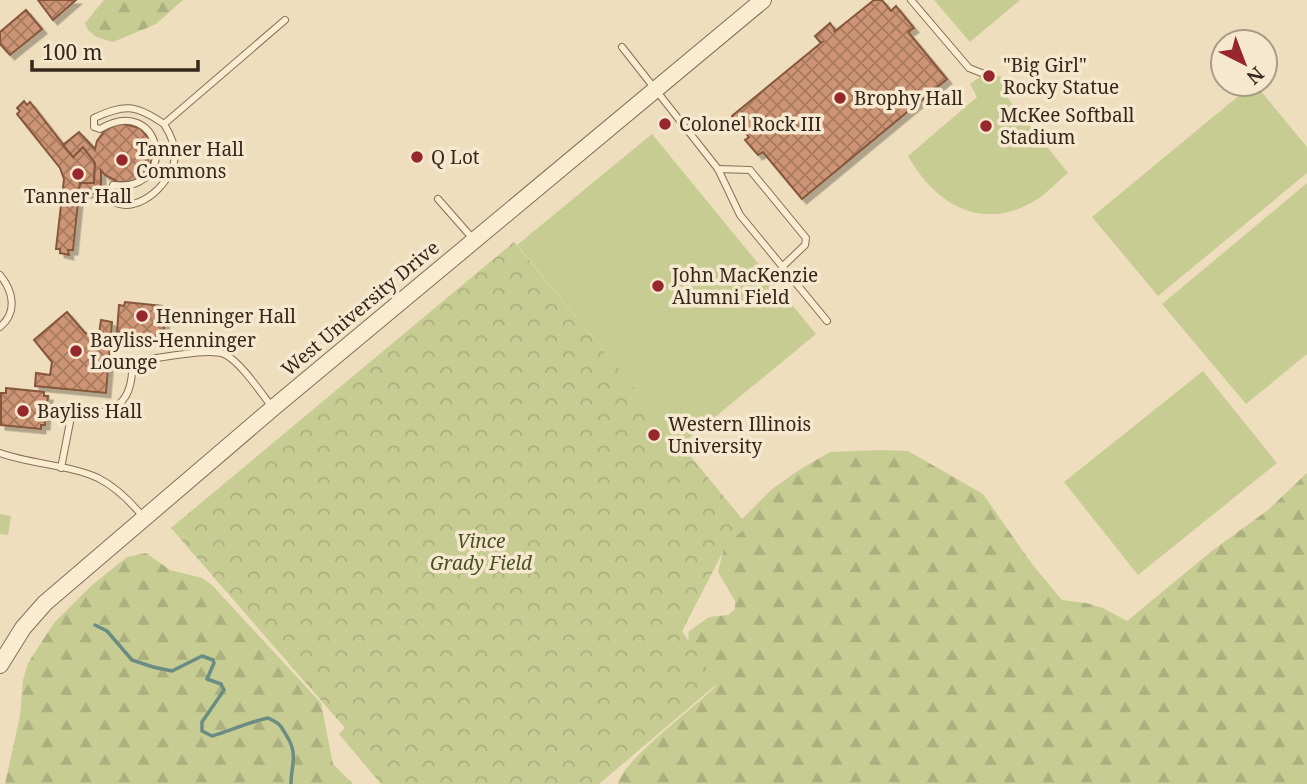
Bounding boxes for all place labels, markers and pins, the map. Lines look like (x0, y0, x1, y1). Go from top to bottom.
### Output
place label: "Big Girl" Rocky Statue (1003, 52, 1119, 100)
marker: "Big Girl" Rocky Statue (981, 68, 997, 84)
place label: Brophy Hall (854, 85, 963, 111)
marker: Brophy Hall (832, 90, 848, 106)
place label: McKee Softball Stadium (1000, 102, 1135, 150)
place label: Colonel Rock III (679, 111, 822, 137)
marker: Colonel Rock III (657, 116, 673, 132)
marker: McKee Softball Stadium (978, 118, 994, 134)
place label: Tanner Hall Commons (136, 136, 244, 184)
place label: Q Lot (431, 144, 480, 170)
marker: Q Lot (409, 149, 425, 165)
marker: Tanner Hall Commons (114, 152, 130, 168)
marker: Tanner Hall (70, 166, 86, 182)
place label: Tanner Hall (24, 183, 132, 209)
place label: John MacKenzie Alumni Field (671, 262, 818, 310)
marker: John MacKenzie Alumni Field (650, 278, 666, 294)
place label: Henninger Hall (156, 303, 296, 329)
marker: Henninger Hall (134, 308, 150, 324)
place label: Bayliss-Henninger Lounge (90, 327, 256, 375)
marker: Bayliss-Henninger Lounge (68, 343, 84, 359)
place label: Bayliss Hall (37, 398, 142, 424)
marker: Bayliss Hall (15, 403, 31, 419)
place label: Western Illinois University (668, 411, 811, 459)
marker: Western Illinois University (646, 427, 662, 443)

